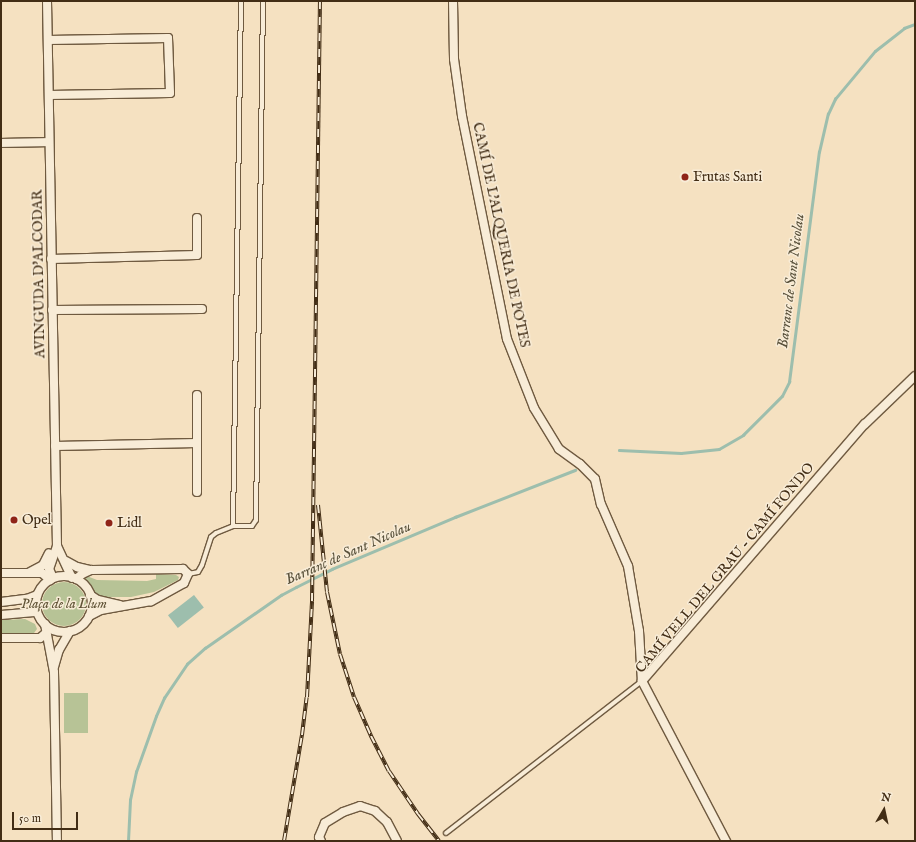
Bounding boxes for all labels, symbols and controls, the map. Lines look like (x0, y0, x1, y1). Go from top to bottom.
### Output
street label: CAMÍ DE L'ALQUERIA DE POTES (469, 121, 533, 349)
place label: Frutas Santi (693, 169, 762, 185)
marker: Frutas Santi (680, 172, 690, 182)
street label: AVINGUDA D'ALCODAR (29, 190, 49, 358)
water label: Barranc de Sant Nicolau (774, 213, 808, 349)
street label: CAMÍ VELL DEL GRAU - CAMÍ FONDO (632, 460, 818, 676)
place label: Opel (22, 512, 51, 528)
marker: Opel (9, 515, 19, 525)
place label: Lidl (117, 515, 142, 531)
water label: Barranc de Sant Nicolau (282, 517, 414, 589)
marker: Lidl (104, 518, 114, 528)
park label: Plaça de la Llum (21, 596, 107, 612)
north arrow (864, 790, 904, 830)
text: N (880, 790, 892, 806)
scale bar (14, 804, 80, 830)
text: 50 m (19, 811, 41, 826)

